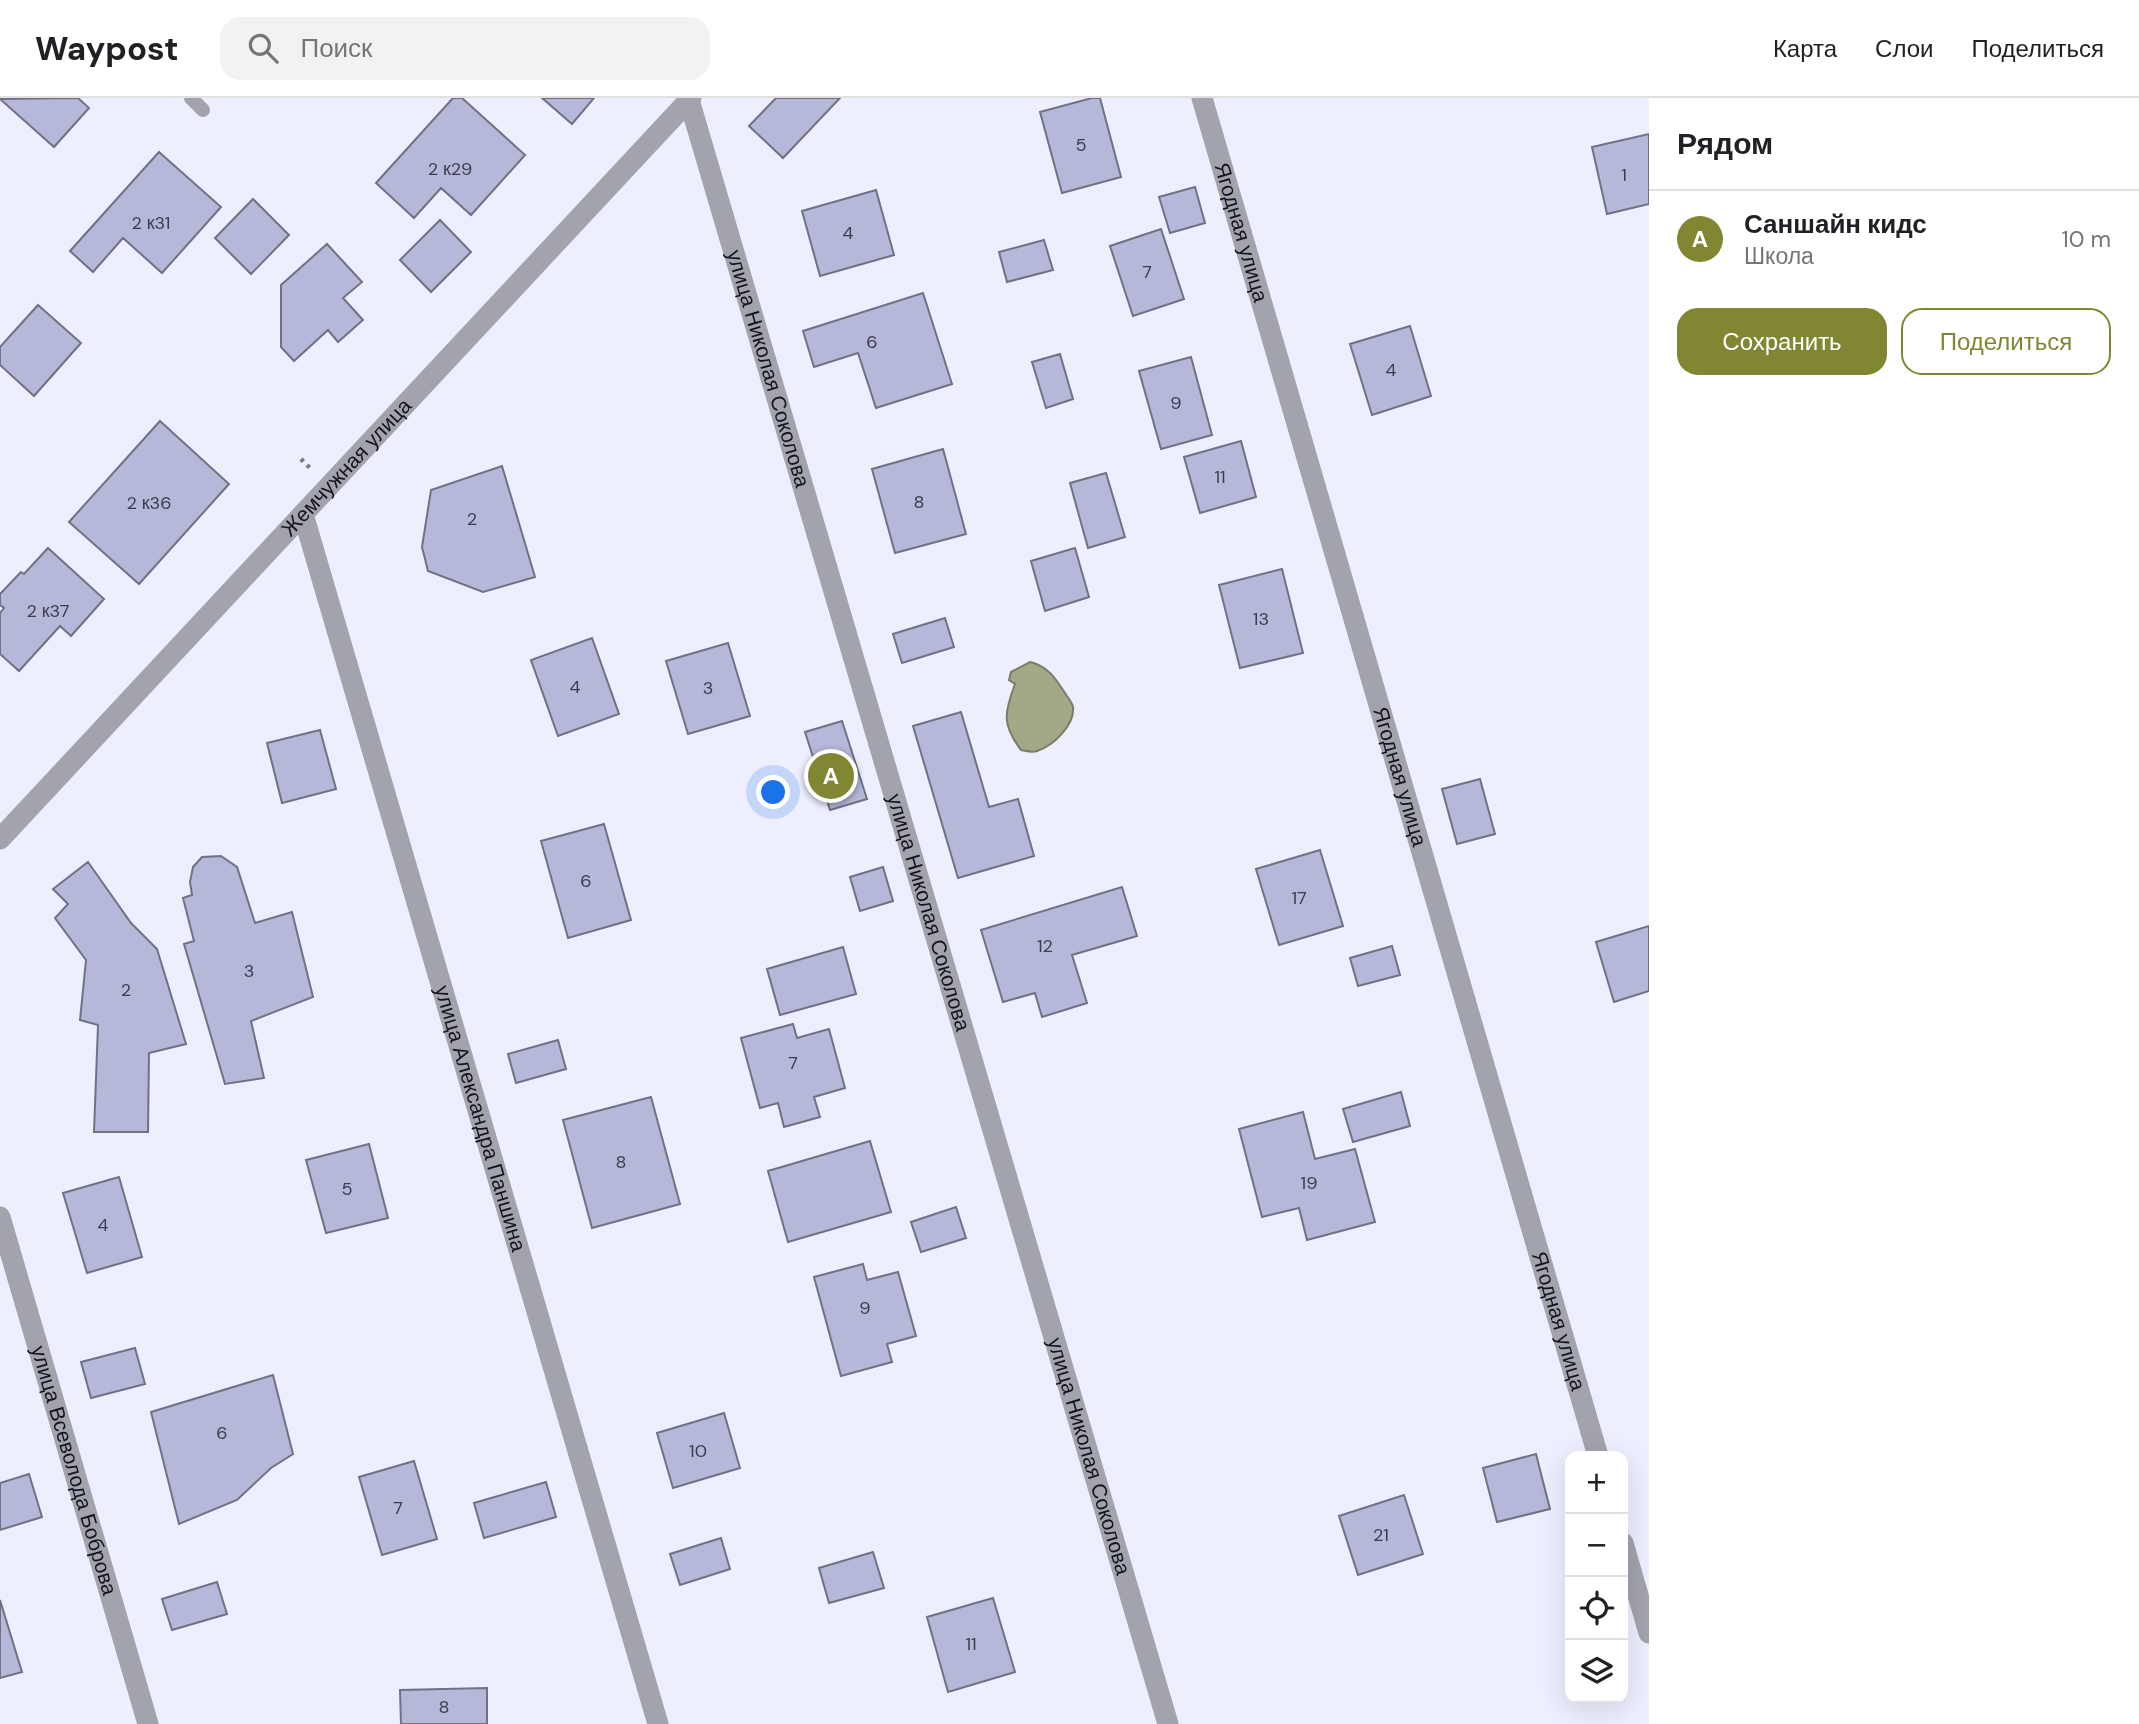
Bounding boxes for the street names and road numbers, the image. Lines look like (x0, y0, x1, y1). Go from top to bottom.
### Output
street label: Ягодная улица (1208, 159, 1275, 306)
street label: улица Николая Соколова (720, 247, 817, 491)
street label: Жемчужная улица (275, 392, 418, 543)
street label: Ягодная улица (1366, 704, 1434, 850)
street label: улица Николая Соколова (880, 790, 977, 1035)
street label: улица Александра Паншина (428, 982, 533, 1255)
street label: Ягодная улица (1525, 1248, 1592, 1394)
street label: улица Николая Соколова (1041, 1334, 1137, 1579)
street label: улица Всеволода Боброва (24, 1342, 124, 1599)

